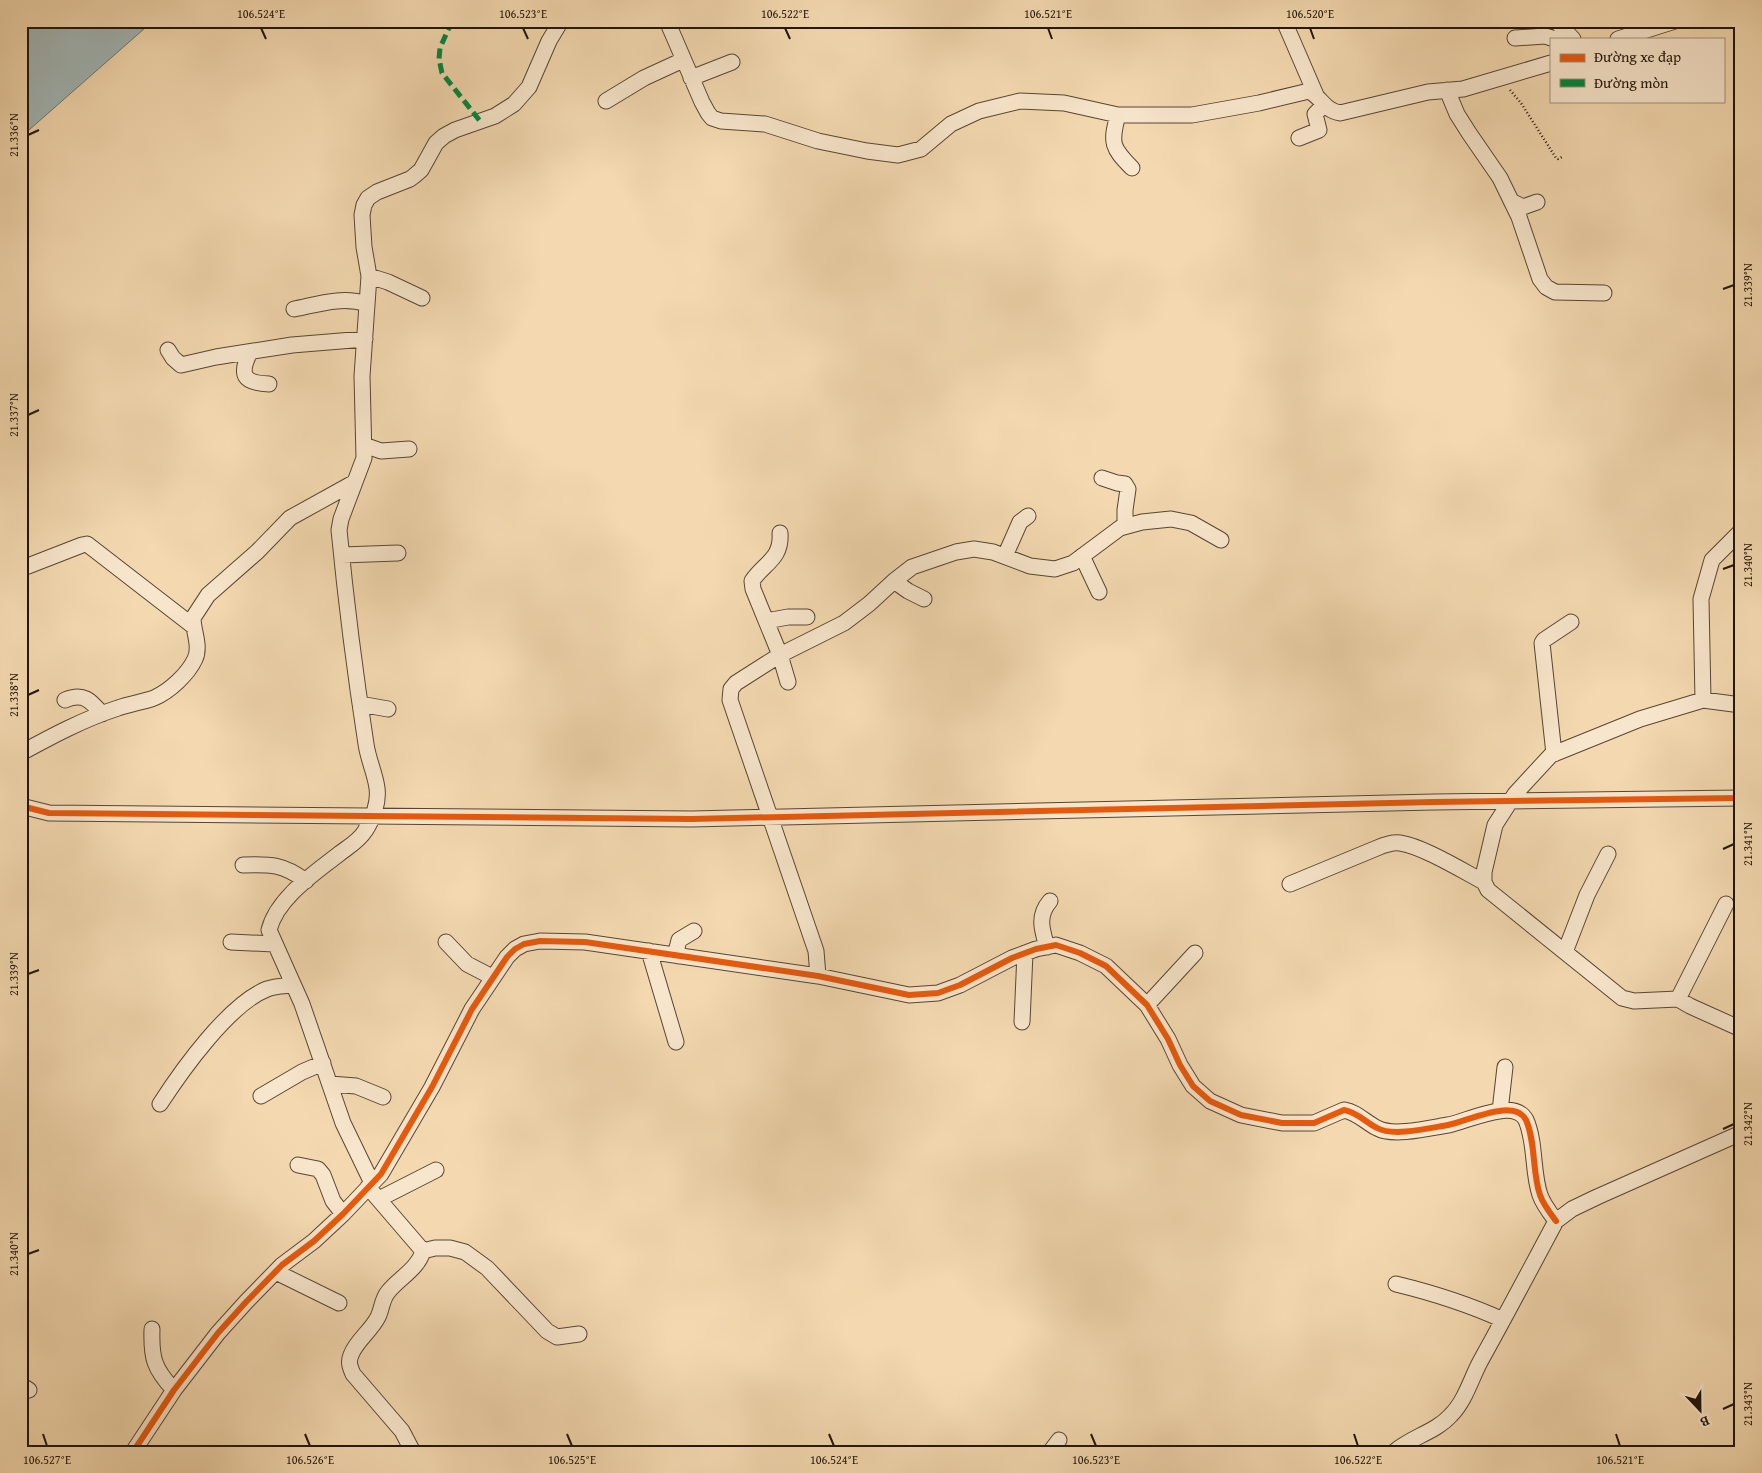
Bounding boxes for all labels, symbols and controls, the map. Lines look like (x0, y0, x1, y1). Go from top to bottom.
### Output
text: 106.524°E (237, 5, 285, 22)
text: 106.523°E (499, 5, 547, 22)
text: 106.522°E (761, 5, 809, 22)
text: 106.521°E (1024, 5, 1072, 22)
text: 106.520°E (1286, 5, 1334, 22)
legend (1550, 38, 1724, 102)
text: Đường xe đạp (1594, 46, 1681, 67)
text: Đường mòn (1594, 72, 1669, 93)
text: 21.336°N (5, 113, 22, 157)
text: 21.339°N (1739, 263, 1756, 307)
text: 21.337°N (5, 393, 22, 437)
text: 21.340°N (1739, 543, 1756, 587)
text: 21.338°N (5, 673, 22, 717)
text: 21.341°N (1739, 822, 1756, 866)
text: 21.339°N (5, 952, 22, 996)
text: 21.342°N (1739, 1102, 1756, 1146)
text: 21.340°N (5, 1232, 22, 1276)
text: 21.343°N (1739, 1382, 1756, 1426)
north arrow (1674, 1386, 1724, 1436)
text: B (1697, 1411, 1713, 1433)
text: 106.527°E (23, 1451, 71, 1468)
text: 106.526°E (286, 1451, 334, 1468)
text: 106.525°E (548, 1451, 596, 1468)
text: 106.524°E (810, 1451, 858, 1468)
text: 106.523°E (1072, 1451, 1120, 1468)
text: 106.522°E (1334, 1451, 1382, 1468)
text: 106.521°E (1596, 1451, 1644, 1468)

